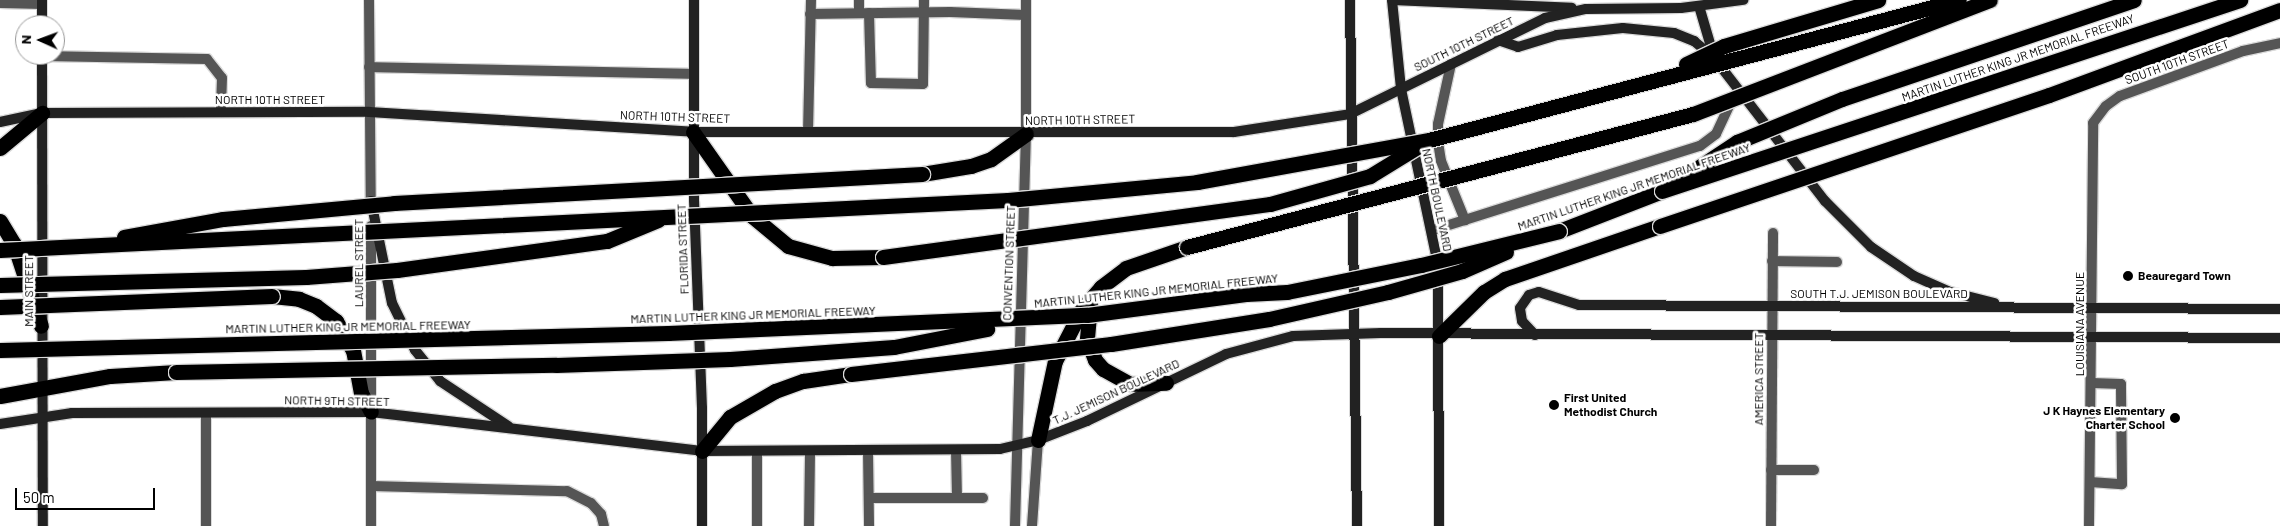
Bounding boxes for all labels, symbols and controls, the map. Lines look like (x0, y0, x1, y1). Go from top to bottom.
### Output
street label: MARTIN LUTHER KING JR MEMORIAL FREEWAY (1900, 11, 2136, 105)
street label: SOUTH 10TH STREET (1412, 13, 1516, 75)
north arrow (15, 15, 65, 65)
text: N (17, 35, 34, 44)
street label: SOUTH 10TH STREET (2123, 36, 2231, 88)
street label: NORTH 10TH STREET (215, 93, 325, 107)
street label: NORTH 10TH STREET (620, 108, 730, 126)
street label: NORTH 10TH STREET (1025, 112, 1135, 128)
street label: MARTIN LUTHER KING JR MEMORIAL FREEWAY (1516, 140, 1752, 234)
street label: NORTH BOULEVARD (1419, 147, 1455, 253)
street label: FLORIDA STREET (674, 203, 692, 295)
street label: CONVENTION STREET (1000, 205, 1018, 321)
street label: LAUREL STREET (352, 219, 366, 307)
street label: MAIN STREET (22, 255, 36, 327)
place label: Beauregard Town (2138, 269, 2231, 283)
marker: Beauregard Town (2122, 270, 2134, 282)
street label: MARTIN LUTHER KING JR MEMORIAL FREEWAY (1033, 271, 1279, 311)
street label: LOUISIANA AVENUE (2073, 272, 2087, 376)
street label: SOUTH T.J. JEMISON BOULEVARD (1790, 287, 1968, 301)
street label: MARTIN LUTHER KING JR MEMORIAL FREEWAY (630, 304, 876, 326)
street label: MARTIN LUTHER KING JR MEMORIAL FREEWAY (225, 318, 471, 336)
street label: AMERICA STREET (1752, 333, 1766, 425)
street label: T.J. JEMISON BOULEVARD (1050, 356, 1182, 428)
place label: First United Methodist Church (1564, 391, 1657, 419)
street label: NORTH 9TH STREET (284, 393, 390, 409)
marker: First United Methodist Church (1548, 399, 1560, 411)
place label: J K Haynes Elementary Charter School (2043, 404, 2165, 432)
marker: J K Haynes Elementary Charter School (2169, 412, 2181, 424)
scale bar (18, 478, 158, 510)
text: 50 m (23, 488, 55, 506)

